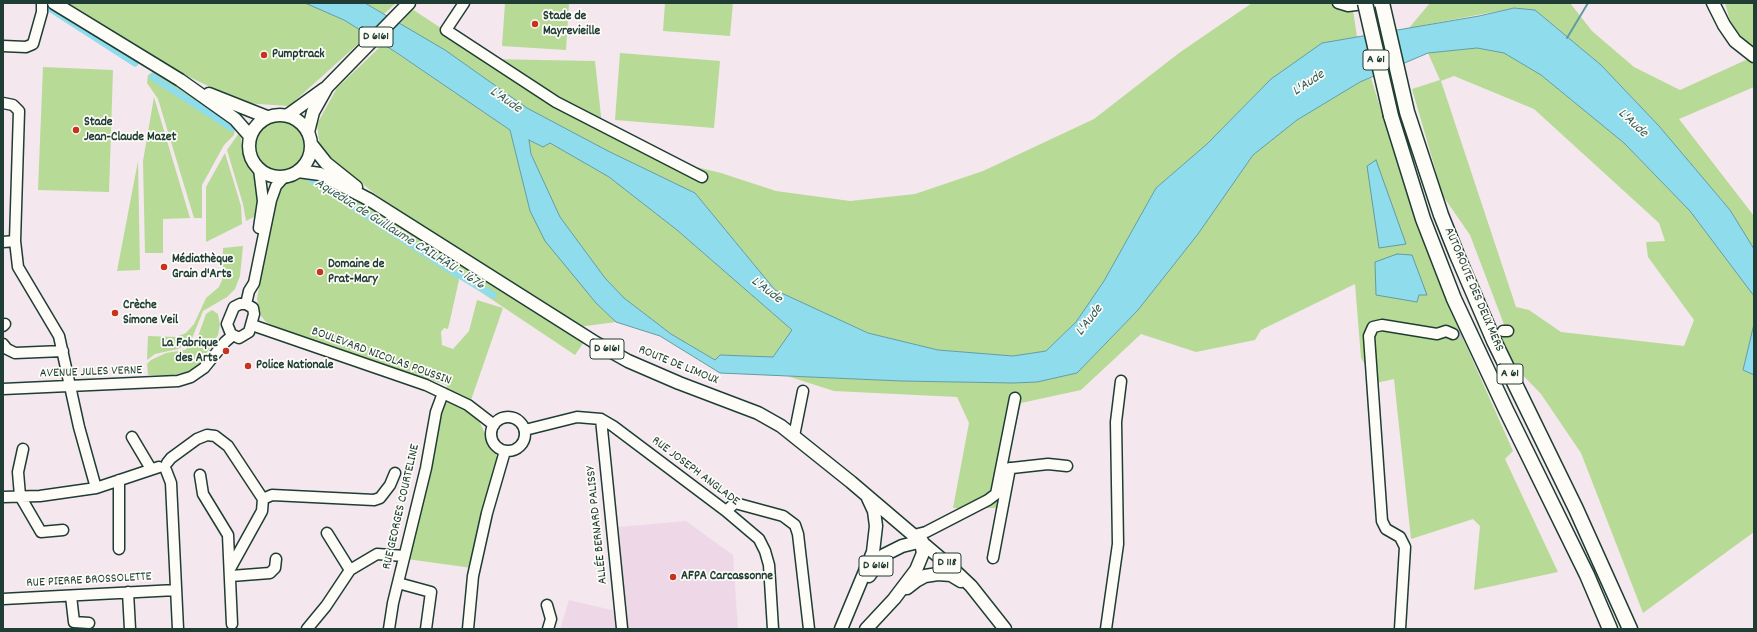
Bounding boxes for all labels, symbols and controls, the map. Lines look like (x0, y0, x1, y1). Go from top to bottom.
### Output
place label: Stade de Mayrevieille (543, 9, 600, 40)
marker: Stade de Mayrevieille (530, 19, 540, 29)
road number: D 6161 (359, 27, 393, 47)
place label: Pumptrack (272, 47, 325, 63)
marker: Pumptrack (259, 50, 269, 60)
road number: A 61 (1363, 50, 1389, 70)
water label: L'Aude (1290, 67, 1328, 101)
water label: L'Aude (486, 84, 524, 118)
water label: L'Aude (1614, 106, 1650, 142)
place label: Stade Jean-Claude Mazet (84, 115, 176, 146)
marker: Stade Jean-Claude Mazet (71, 125, 81, 135)
water label: Aqueduc de Guillaume CAILHAU - 1676 (311, 176, 487, 294)
street label: AUTOROUTE DES DEUX MERS (1440, 226, 1506, 354)
place label: Médiathèque Grain d'Arts (172, 252, 233, 283)
place label: Domaine de Prat-Mary (328, 257, 384, 288)
marker: Médiathèque Grain d'Arts (159, 262, 169, 272)
marker: Domaine de Prat-Mary (315, 267, 325, 277)
water label: L'Aude (747, 274, 785, 308)
place label: Crèche Simone Veil (123, 298, 178, 329)
water label: L'Aude (1073, 302, 1107, 340)
marker: Crèche Simone Veil (110, 308, 120, 318)
street label: BOULEVARD NICOLAS POUSSIN (309, 324, 453, 390)
place label: La Fabrique des Arts (162, 336, 218, 367)
road number: D 6161 (590, 339, 624, 359)
street label: ROUTE DE LIMOUX (636, 343, 720, 389)
marker: La Fabrique des Arts (221, 346, 231, 356)
place label: Police Nationale (256, 358, 333, 374)
marker: Police Nationale (243, 361, 253, 371)
street label: AVENUE JULES VERNE (39, 363, 143, 383)
road number: A 61 (1497, 364, 1523, 384)
street label: RUE JOSEPH ANGLADE (648, 434, 742, 510)
street label: RUE GEORGES COURTELINE (380, 443, 424, 571)
street label: ALLÉE BERNARD PALISSY (584, 465, 612, 585)
road number: D 118 (933, 553, 961, 573)
road number: D 6161 (859, 556, 893, 576)
place label: AFPA Carcassonne (681, 569, 773, 585)
street label: RUE PIERRE BROSSOLETTE (26, 570, 152, 592)
marker: AFPA Carcassonne (668, 572, 678, 582)

